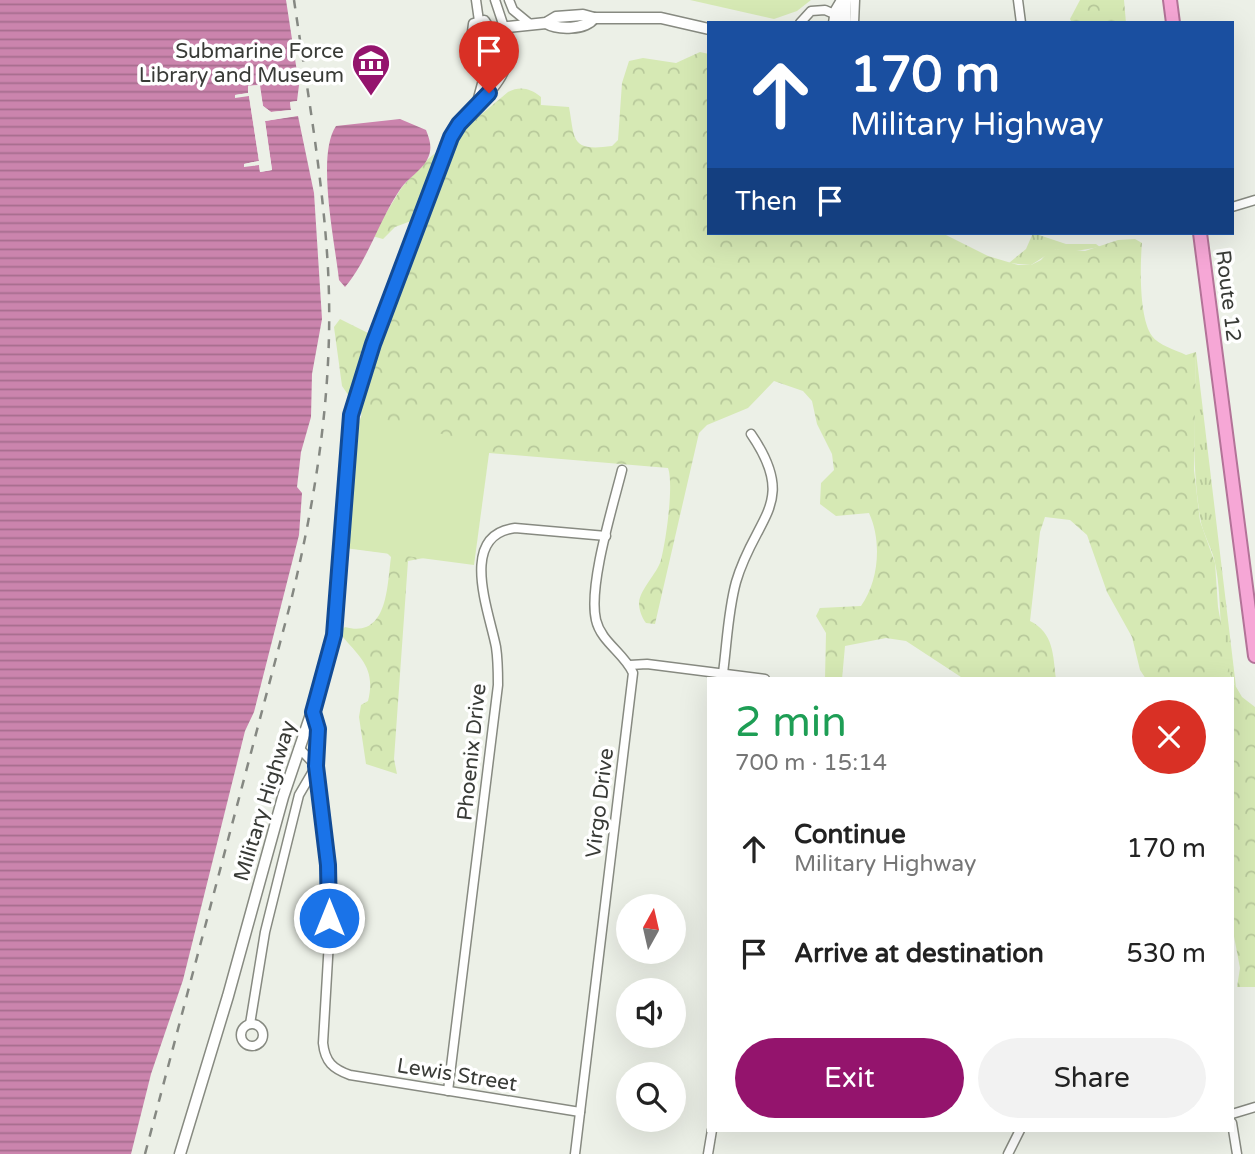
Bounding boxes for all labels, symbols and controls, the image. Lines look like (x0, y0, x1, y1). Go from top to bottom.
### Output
pin (459, 21, 519, 93)
icon: arrive (470, 32, 508, 70)
place label: Submarine Force Library and Museum (139, 39, 344, 88)
museum icon: Submarine Force Library and Museum (350, 42, 392, 97)
text: 170 m (850, 46, 1000, 105)
icon: ahead (735, 49, 826, 140)
text: Military Highway (850, 106, 1104, 144)
icon: arrive (811, 182, 849, 220)
text: Then (735, 186, 797, 217)
street label: Route 12 (1210, 249, 1246, 343)
street label: Phoenix Drive (452, 682, 492, 822)
text: 2 min (735, 697, 847, 748)
button: close (1132, 700, 1206, 774)
street label: Military Highway (229, 718, 301, 884)
street label: Virgo Drive (581, 747, 619, 859)
text: 700 m · 15:14 (735, 749, 887, 777)
text: Continue (794, 819, 906, 850)
icon: ahead (735, 830, 773, 868)
text: 170 m (1126, 833, 1206, 864)
text: Military Highway (794, 850, 976, 878)
position arrow (292, 881, 366, 955)
north arrow (616, 894, 686, 964)
map controls (616, 894, 686, 1132)
icon: arrive (735, 935, 773, 973)
text: Arrive at destination (794, 938, 1044, 969)
text: 530 m (1126, 938, 1206, 969)
button: sound (616, 978, 686, 1048)
button: Exit (735, 1038, 964, 1118)
button: Share (978, 1038, 1206, 1118)
street label: Lewis Street (395, 1053, 519, 1097)
button: search (616, 1062, 686, 1132)

